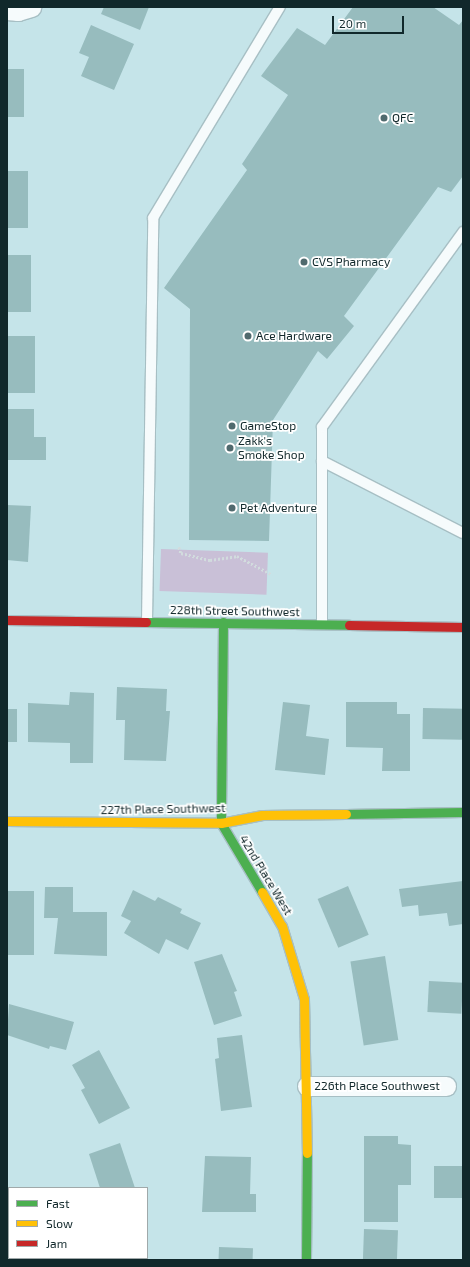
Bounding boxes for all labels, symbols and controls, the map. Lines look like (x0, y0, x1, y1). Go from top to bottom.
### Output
scale bar (334, 8, 406, 34)
text: 20 m (339, 16, 366, 30)
place label: QFC (392, 111, 413, 125)
marker: QFC (379, 113, 389, 123)
place label: CVS Pharmacy (312, 255, 390, 269)
marker: CVS Pharmacy (299, 257, 309, 267)
place label: Ace Hardware (256, 329, 332, 343)
marker: Ace Hardware (243, 331, 253, 341)
place label: GameStop (240, 419, 296, 433)
marker: GameStop (227, 421, 237, 431)
place label: Zakk's Smoke Shop (238, 434, 305, 462)
marker: Zakk's Smoke Shop (225, 443, 235, 453)
place label: Pet Adventure (240, 501, 317, 515)
marker: Pet Adventure (227, 503, 237, 513)
street label: 228th Street Southwest (170, 603, 300, 619)
street label: 227th Place Southwest (100, 801, 226, 817)
street label: 42nd Place West (236, 832, 296, 918)
street label: 226th Place Southwest (314, 1079, 440, 1093)
legend (8, 1187, 148, 1259)
text: Fast (46, 1196, 69, 1210)
text: Slow (46, 1216, 73, 1230)
text: Jam (46, 1236, 67, 1250)

